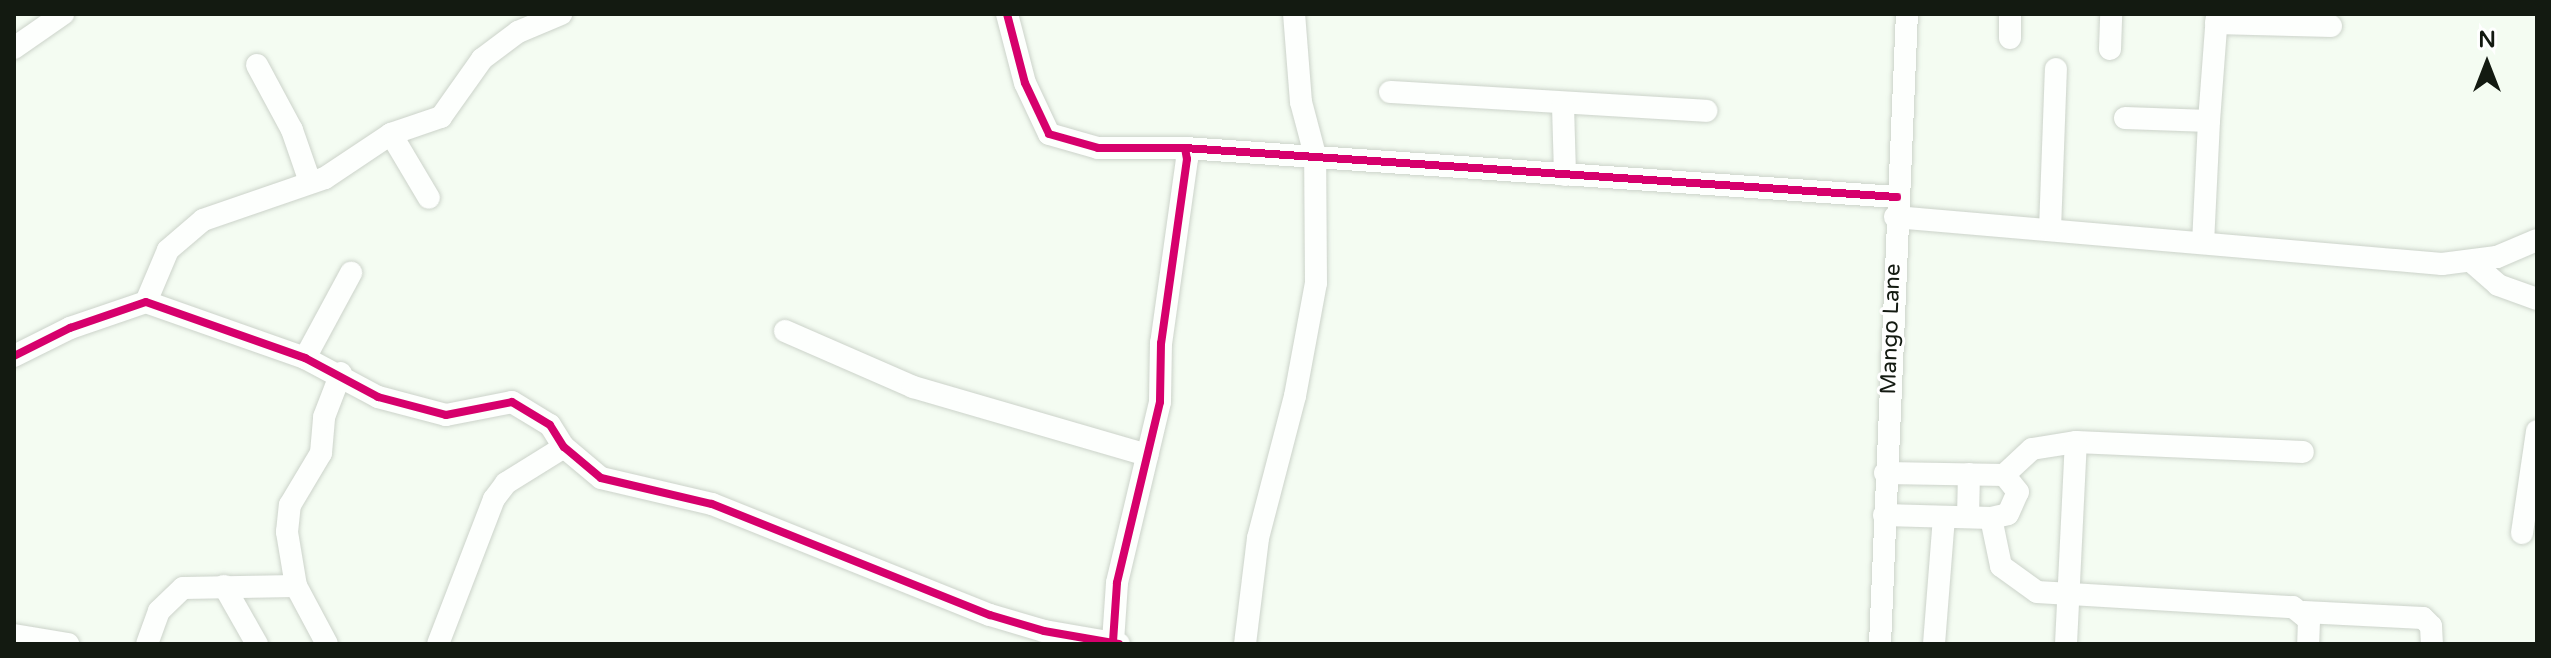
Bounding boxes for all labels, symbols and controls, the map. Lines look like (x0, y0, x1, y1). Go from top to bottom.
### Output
north arrow (2447, 24, 2527, 104)
text: N (2478, 27, 2496, 53)
street label: Mango Lane (1876, 263, 1906, 395)

